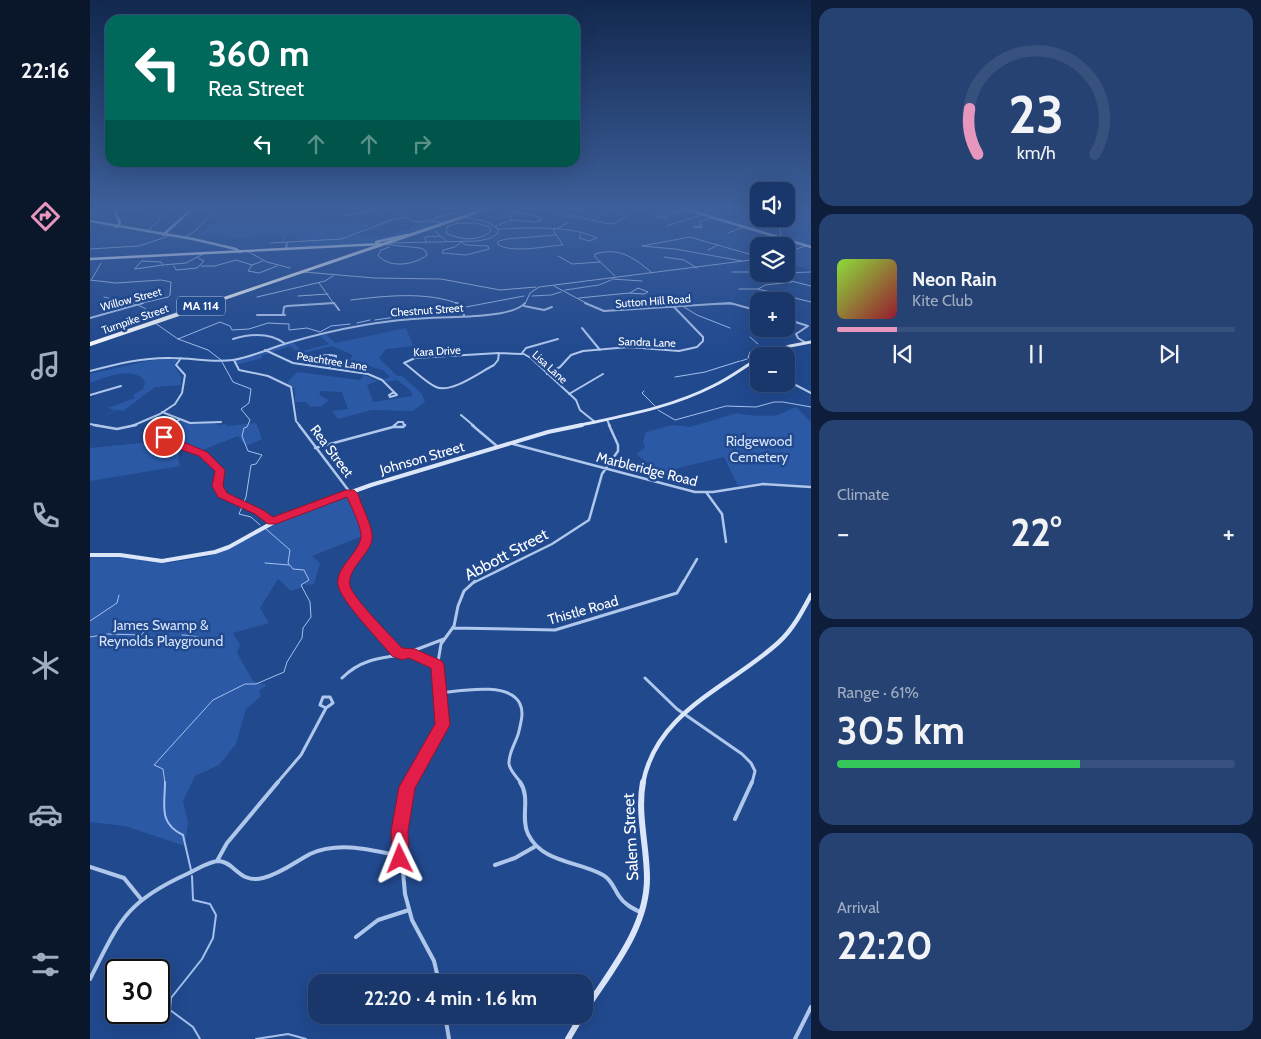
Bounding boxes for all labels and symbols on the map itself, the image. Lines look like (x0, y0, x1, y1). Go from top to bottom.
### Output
street label: Willow Street (99, 284, 163, 314)
street label: Sutton Hill Road (615, 291, 691, 311)
road number: MA 114 (177, 296, 225, 316)
street label: Chestnut Street (390, 300, 464, 320)
street label: Turnpike Street (100, 301, 171, 337)
street label: Sandra Lane (618, 334, 676, 350)
street label: Kara Drive (413, 343, 461, 359)
street label: Lisa Lane (529, 348, 571, 387)
street label: Peachtree Lane (296, 349, 369, 374)
pin (143, 416, 185, 458)
street label: Rea Street (306, 421, 358, 481)
park label: Ridgewood Cemetery (726, 432, 792, 466)
street label: Johnson Street (377, 437, 467, 479)
street label: Marbleridge Road (595, 448, 699, 490)
street label: Abbott Street (461, 524, 552, 584)
street label: Thistle Road (546, 591, 620, 629)
park label: James Swamp & Reynolds Playground (99, 616, 223, 650)
street label: Salem Street (619, 792, 642, 881)
position arrow (373, 832, 425, 884)
speed limit sign: 30 (105, 959, 170, 1024)

